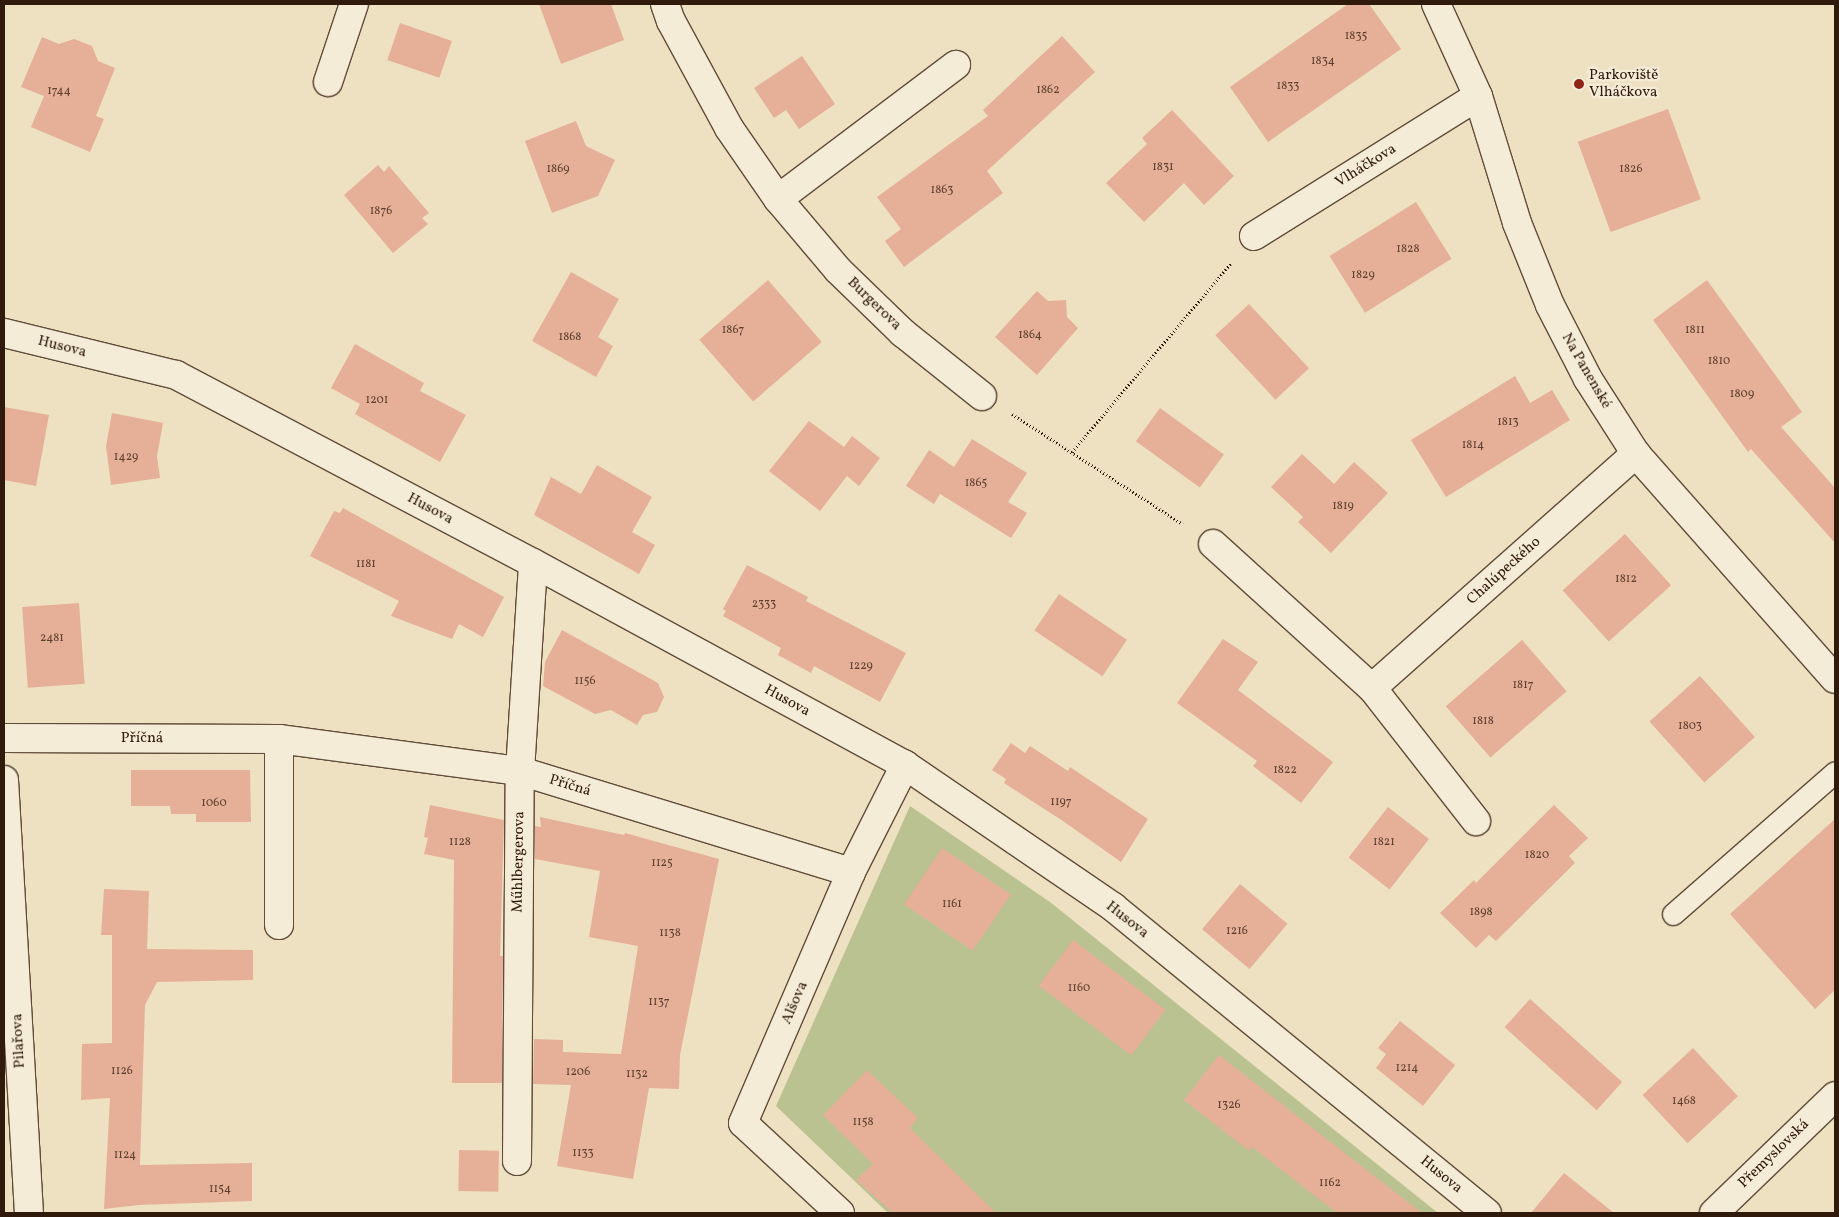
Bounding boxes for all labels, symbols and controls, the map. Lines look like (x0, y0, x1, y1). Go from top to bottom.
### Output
house number: 1835 (1345, 30, 1367, 44)
house number: 1834 (1311, 55, 1335, 69)
place label: Parkoviště Vlháčkova (1589, 66, 1658, 101)
marker: Parkoviště Vlháčkova (1573, 78, 1585, 90)
house number: 1833 (1277, 80, 1299, 94)
house number: 1862 (1036, 84, 1060, 98)
house number: 1744 (47, 85, 71, 99)
street label: Vlháčkova (1332, 140, 1400, 192)
house number: 1831 (1152, 161, 1174, 175)
house number: 1869 (546, 163, 570, 177)
house number: 1826 (1619, 163, 1643, 177)
house number: 1863 (931, 184, 953, 198)
house number: 1876 (370, 205, 392, 219)
house number: 1828 (1396, 243, 1420, 257)
house number: 1829 (1351, 269, 1375, 283)
street label: Burgerova (843, 274, 905, 334)
house number: 1867 (722, 324, 744, 338)
house number: 1811 (1685, 324, 1705, 338)
house number: 1864 (1018, 329, 1042, 343)
street label: Na Panenské (1557, 330, 1615, 412)
house number: 1868 (559, 331, 581, 345)
street label: Husova (36, 332, 88, 362)
house number: 1810 (1708, 355, 1730, 369)
house number: 1809 (1730, 388, 1754, 402)
house number: 1201 (366, 394, 388, 408)
house number: 1813 (1497, 416, 1519, 430)
house number: 1814 (1462, 439, 1484, 453)
house number: 1429 (114, 451, 138, 465)
house number: 1865 (965, 477, 987, 491)
street label: Husova (404, 489, 456, 529)
house number: 1819 (1332, 500, 1354, 514)
street label: Chalúpeckého (1463, 533, 1545, 609)
house number: 1181 (356, 558, 376, 572)
house number: 1812 (1615, 573, 1637, 587)
house number: 2333 (752, 598, 776, 612)
house number: 2481 (40, 632, 64, 646)
house number: 1229 (849, 660, 873, 674)
house number: 1156 (574, 675, 596, 689)
house number: 1817 (1512, 679, 1534, 693)
street label: Husova (761, 681, 813, 721)
house number: 1818 (1472, 715, 1494, 729)
house number: 1803 (1678, 720, 1702, 734)
street label: Příčná (121, 730, 163, 748)
house number: 1822 (1273, 764, 1297, 778)
street label: Příčná (547, 771, 593, 801)
house number: 1197 (1050, 796, 1072, 810)
house number: 1060 (201, 797, 227, 811)
street label: Műhlbergerova (509, 811, 529, 913)
house number: 1128 (449, 836, 471, 850)
house number: 1821 (1373, 836, 1395, 850)
house number: 1820 (1525, 849, 1549, 863)
house number: 1125 (651, 857, 673, 871)
house number: 1161 (942, 898, 962, 912)
street label: Husova (1102, 898, 1152, 942)
house number: 1898 (1469, 906, 1493, 920)
house number: 1216 (1226, 925, 1248, 939)
house number: 1138 (659, 927, 681, 941)
street label: Alšova (778, 979, 812, 1027)
house number: 1160 (1068, 982, 1090, 996)
house number: 1137 (648, 996, 670, 1010)
street label: Pilařova (9, 1013, 29, 1069)
house number: 1214 (1396, 1062, 1418, 1076)
house number: 1126 (111, 1065, 133, 1079)
house number: 1206 (566, 1066, 590, 1080)
house number: 1132 (626, 1068, 648, 1082)
house number: 1468 (1672, 1095, 1696, 1109)
house number: 1326 (1217, 1099, 1241, 1113)
house number: 1158 (852, 1116, 874, 1130)
street label: Přemyslovská (1735, 1116, 1813, 1192)
house number: 1133 (572, 1147, 594, 1161)
house number: 1124 (114, 1149, 136, 1163)
street label: Husova (1416, 1152, 1466, 1198)
house number: 1162 (1319, 1177, 1341, 1191)
house number: 1154 (209, 1183, 231, 1197)

